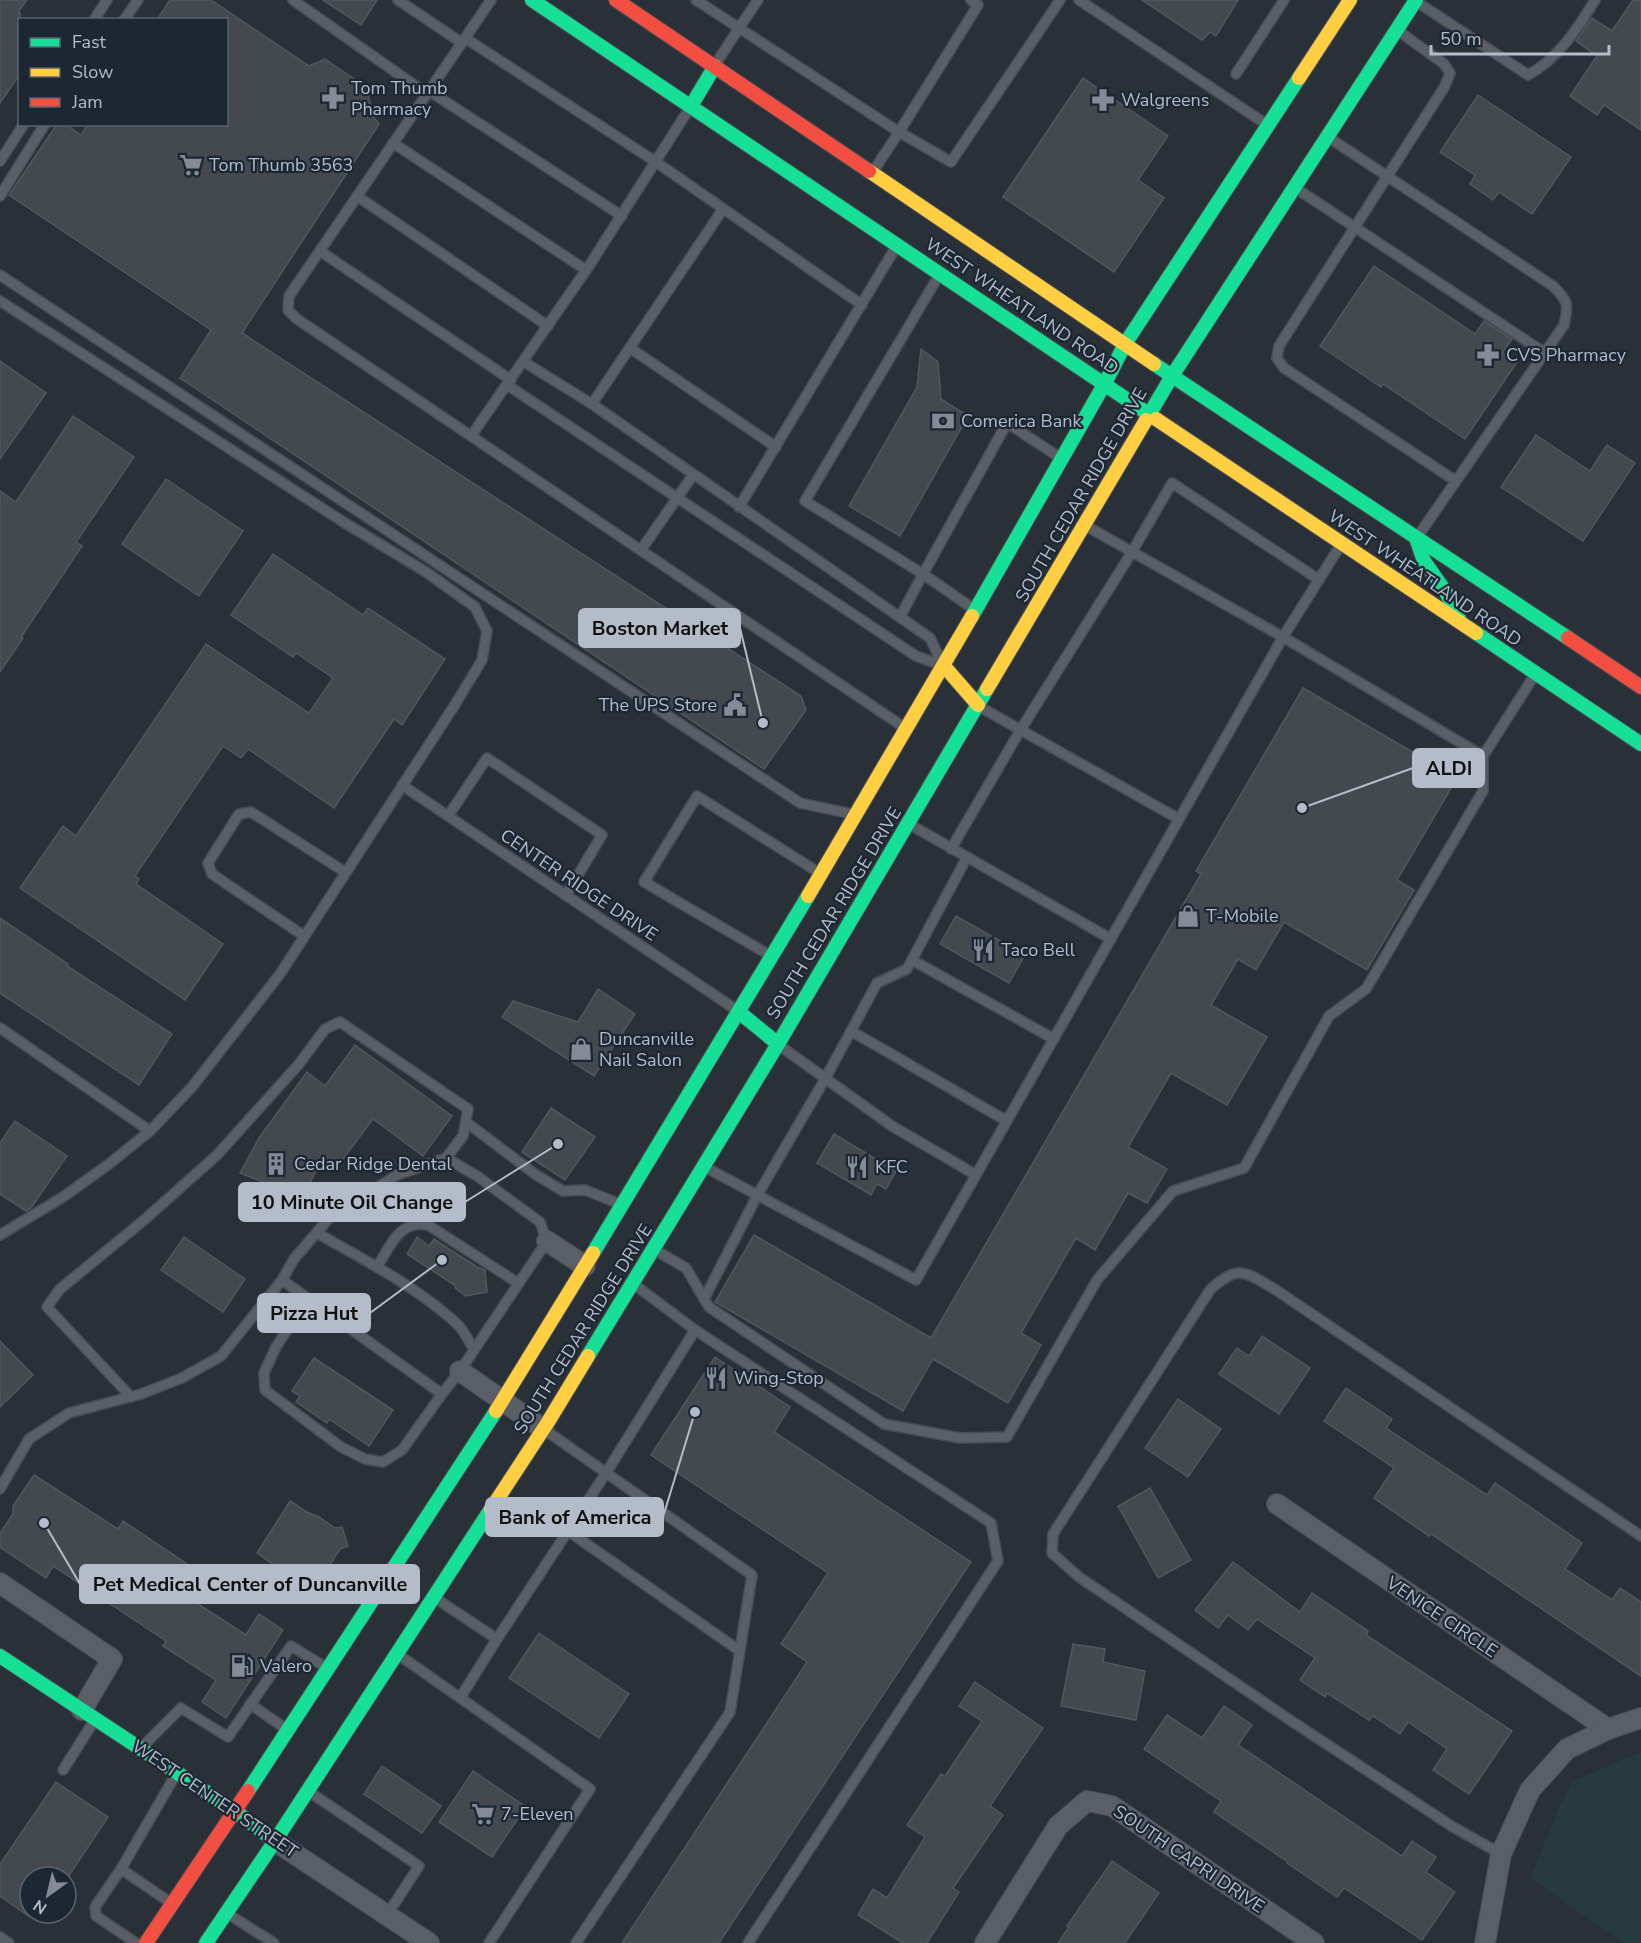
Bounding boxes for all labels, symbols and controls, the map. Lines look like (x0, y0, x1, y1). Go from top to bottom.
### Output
legend (18, 18, 228, 126)
scale bar (1431, 18, 1610, 56)
text: 50 m (1440, 27, 1482, 51)
text: Fast (72, 30, 107, 54)
text: Slow (72, 60, 113, 84)
place label: Tom Thumb Pharmacy (351, 76, 448, 121)
pharmacy icon: Tom Thumb Pharmacy (320, 85, 346, 111)
pharmacy icon: Walgreens (1090, 87, 1116, 113)
place label: Walgreens (1121, 88, 1209, 112)
text: Jam (71, 90, 103, 114)
supermarket icon: Tom Thumb 3563 (178, 152, 204, 178)
place label: Tom Thumb 3563 (209, 153, 353, 177)
street label: WEST WHEATLAND ROAD (921, 232, 1123, 380)
pharmacy icon: CVS Pharmacy (1475, 342, 1501, 368)
place label: CVS Pharmacy (1506, 343, 1627, 367)
street label: SOUTH CEDAR RIDGE DRIVE (1010, 383, 1152, 607)
bank icon: Comerica Bank (930, 408, 956, 434)
place label: Comerica Bank (961, 409, 1082, 433)
street label: WEST WHEATLAND ROAD (1324, 504, 1526, 652)
callout: Boston Market (579, 609, 740, 647)
text: Boston Market (592, 615, 728, 642)
public building icon: The UPS Store (722, 692, 748, 718)
place label: The UPS Store (598, 693, 717, 717)
callout: ALDI (1413, 749, 1484, 787)
text: ALDI (1426, 755, 1472, 782)
street label: SOUTH CEDAR RIDGE DRIVE (761, 802, 907, 1024)
street label: CENTER RIDGE DRIVE (496, 823, 662, 947)
shop icon: T-Mobile (1175, 903, 1201, 929)
place label: T-Mobile (1206, 904, 1279, 928)
restaurant icon: Taco Bell (970, 937, 996, 963)
place label: Taco Bell (1001, 938, 1076, 962)
place label: Duncanville Nail Salon (599, 1027, 694, 1072)
shop icon: Duncanville Nail Salon (568, 1036, 594, 1062)
building icon: Cedar Ridge Dental (263, 1151, 289, 1177)
place label: Cedar Ridge Dental (294, 1152, 453, 1176)
restaurant icon: KFC (844, 1154, 870, 1180)
place label: KFC (875, 1155, 908, 1179)
callout: 10 Minute Oil Change (239, 1183, 465, 1221)
text: 10 Minute Oil Change (251, 1189, 453, 1216)
street label: SOUTH CEDAR RIDGE DRIVE (508, 1219, 658, 1439)
callout: Pizza Hut (258, 1294, 370, 1332)
text: Pizza Hut (270, 1300, 358, 1327)
restaurant icon: Wing-Stop (703, 1365, 729, 1391)
place label: Wing-Stop (734, 1366, 824, 1390)
callout: Bank of America (486, 1498, 663, 1536)
text: Bank of America (498, 1504, 652, 1531)
callout: Pet Medical Center of Duncanville (80, 1565, 419, 1603)
street label: VENICE CIRCLE (1381, 1570, 1502, 1663)
text: Pet Medical Center of Duncanville (93, 1571, 407, 1598)
fuel station icon: Valero (229, 1653, 255, 1679)
place label: Valero (259, 1654, 312, 1678)
street label: WEST CENTER STREET (127, 1734, 303, 1864)
street label: SOUTH CAPRI DRIVE (1109, 1799, 1269, 1919)
supermarket icon: 7-Eleven (470, 1801, 496, 1827)
place label: 7-Eleven (501, 1802, 574, 1826)
north arrow (18, 1865, 78, 1925)
text: N (29, 1894, 51, 1919)

